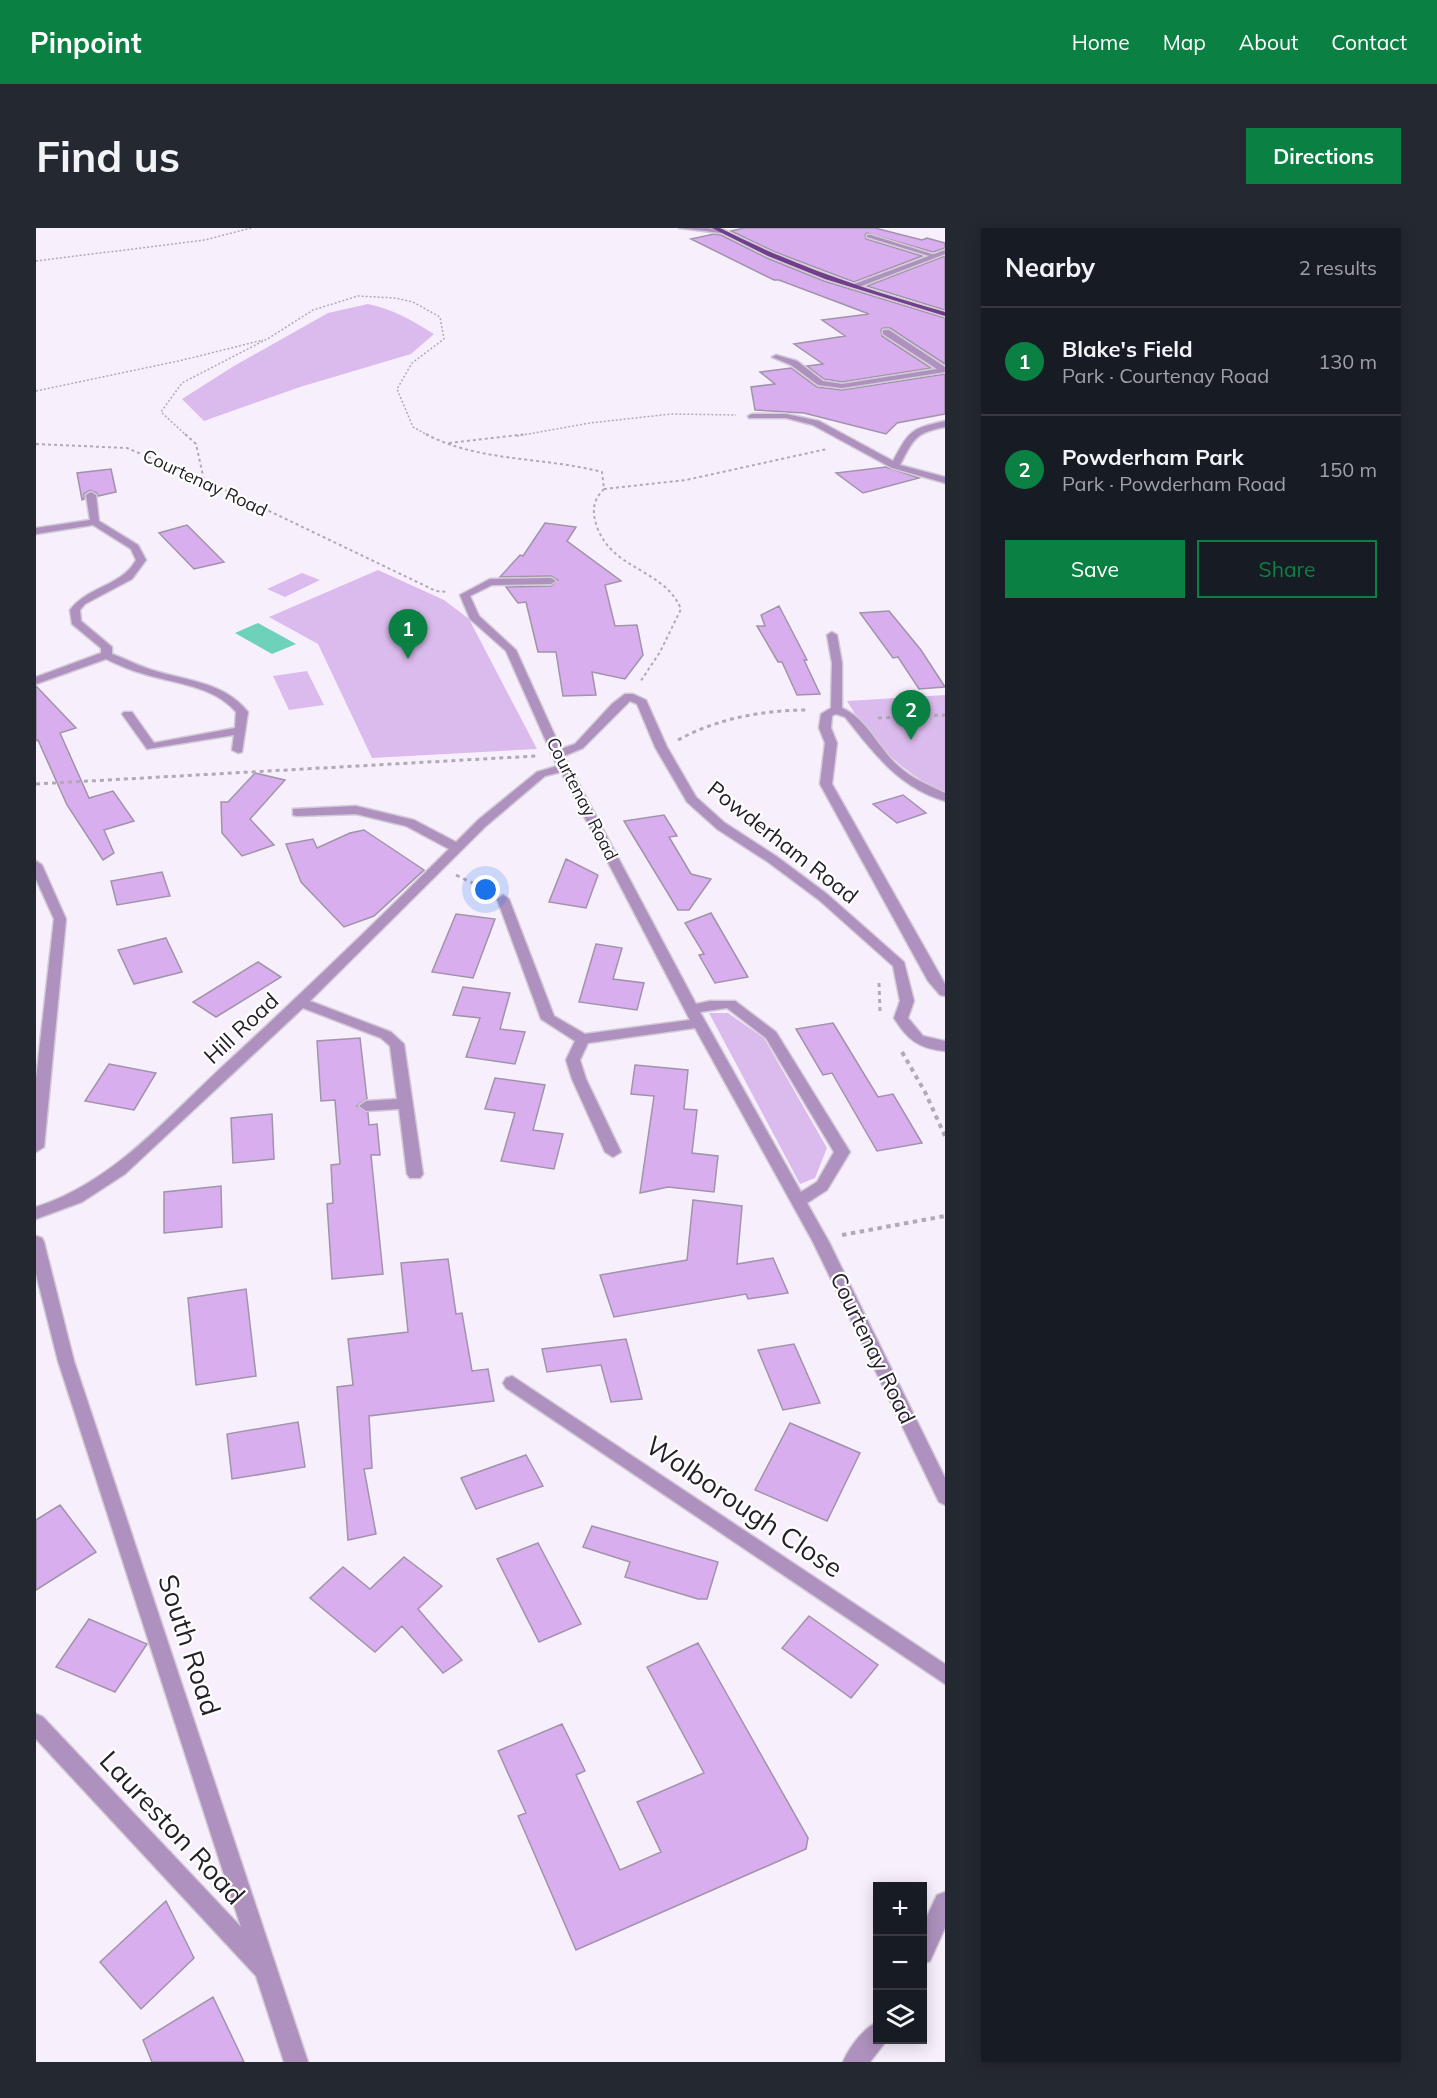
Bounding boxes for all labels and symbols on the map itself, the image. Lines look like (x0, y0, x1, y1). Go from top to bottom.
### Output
street label: Courtenay Road (139, 444, 271, 521)
pin: 1 (388, 610, 428, 659)
pin: 2 (892, 690, 930, 740)
street label: Courtenay Road (542, 733, 623, 864)
street label: Powderham Road (702, 775, 864, 909)
your location (471, 875, 500, 904)
street label: Hill Road (198, 986, 284, 1070)
street label: Courtenay Road (824, 1268, 922, 1428)
street label: Wolborough Close (640, 1428, 849, 1585)
street label: South Road (151, 1570, 229, 1720)
street label: Laureston Road (93, 1743, 253, 1911)

